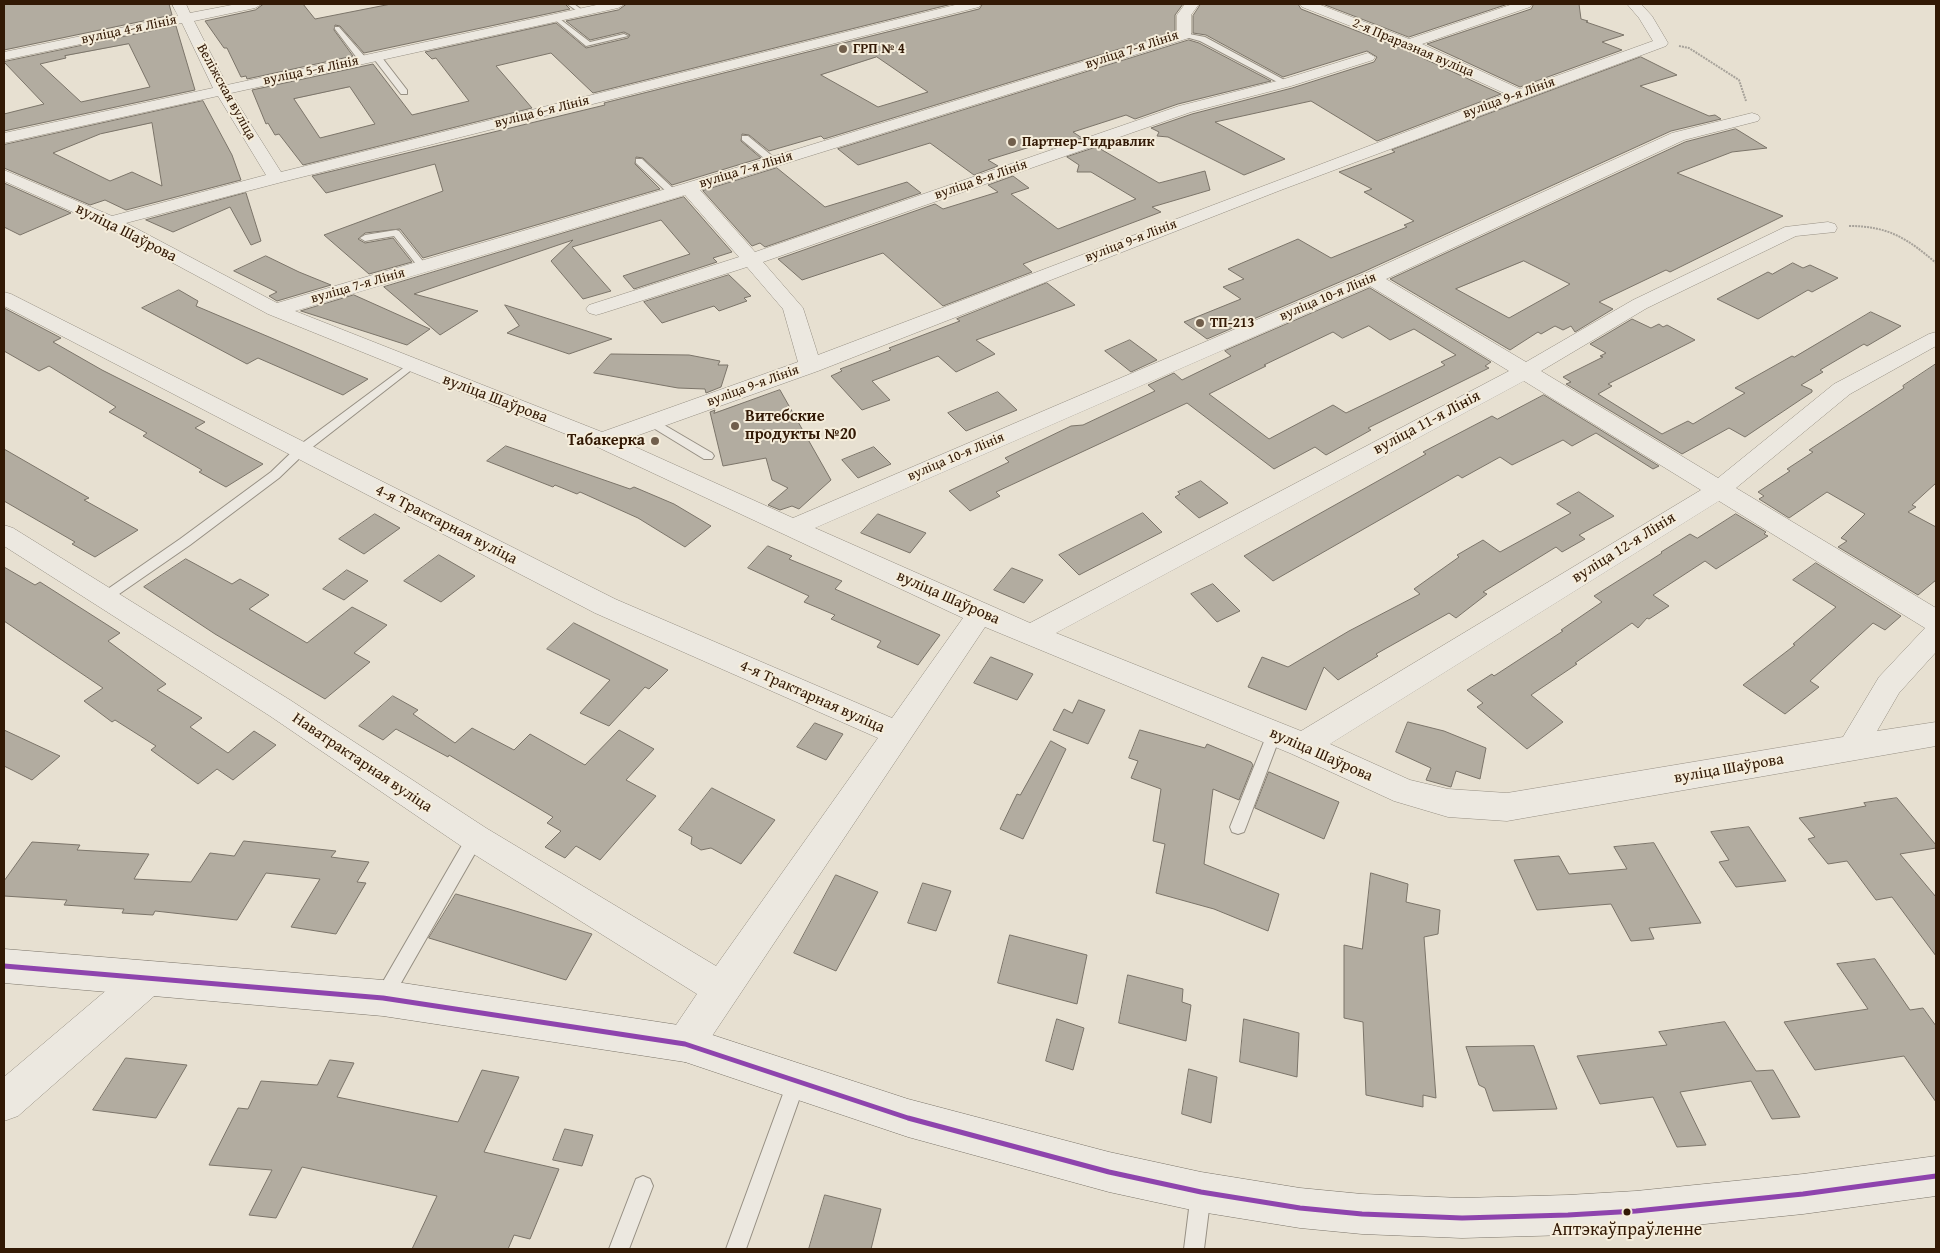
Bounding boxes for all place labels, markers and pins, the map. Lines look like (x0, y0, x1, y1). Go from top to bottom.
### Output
place label: ГРП № 4 (853, 41, 905, 57)
marker: ГРП № 4 (837, 43, 849, 55)
place label: Партнер-Гидравлик (1022, 134, 1155, 150)
marker: Партнер-Гидравлик (1006, 136, 1018, 148)
place label: ТП-213 (1210, 315, 1255, 331)
marker: ТП-213 (1194, 317, 1206, 329)
place label: Витебские продукты №20 (745, 407, 856, 445)
marker: Витебские продукты №20 (729, 420, 741, 432)
place label: Табакерка (567, 431, 645, 451)
marker: Табакерка (649, 435, 661, 447)
marker: Аптэкаўпраўленне (1622, 1207, 1632, 1217)
place label: Аптэкаўпраўленне (1552, 1219, 1702, 1241)

